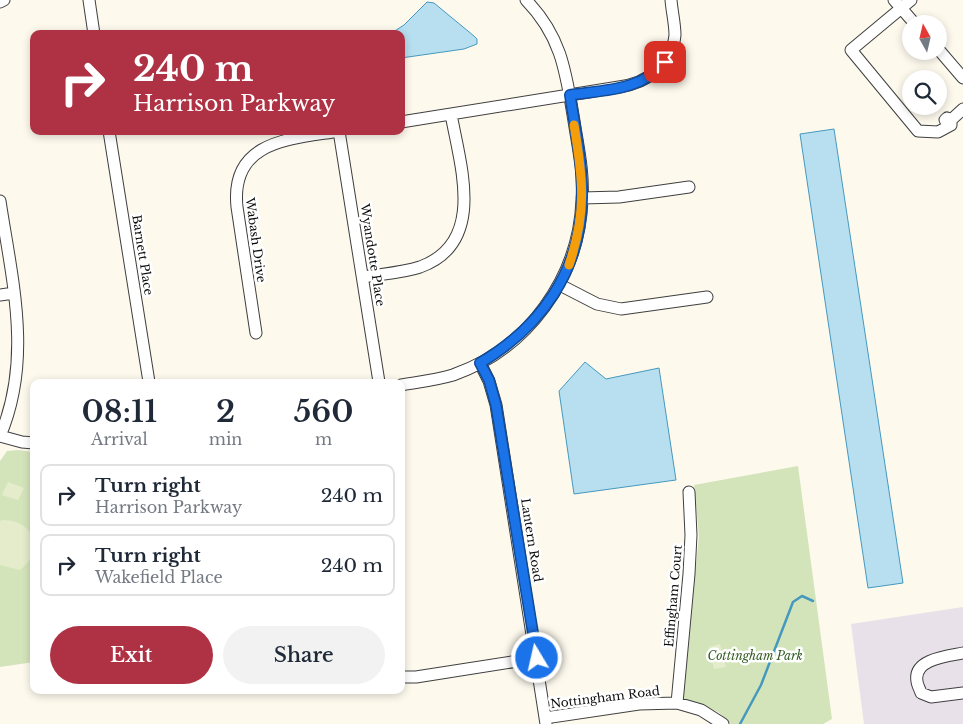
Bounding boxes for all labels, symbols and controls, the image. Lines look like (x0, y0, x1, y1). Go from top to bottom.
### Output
north arrow (902, 15, 948, 60)
map controls (902, 15, 947, 115)
pin (644, 41, 686, 83)
text: 240 m (133, 47, 253, 90)
icon: arrive (651, 48, 679, 76)
icon: right (50, 50, 115, 115)
button: search (902, 70, 947, 115)
text: Harrison Parkway (133, 90, 335, 117)
street label: Wabash Drive (242, 196, 269, 284)
street label: Wyandotte Place (357, 202, 389, 307)
street label: Barnett Place (129, 214, 157, 296)
text: 08:11 (81, 393, 157, 430)
text: 2 (216, 393, 235, 430)
text: 560 (294, 393, 354, 430)
text: Arrival (91, 429, 148, 449)
text: min (209, 429, 242, 449)
text: m (315, 429, 332, 449)
text: Turn right (95, 474, 201, 497)
icon: right (52, 481, 80, 509)
text: 240 m (321, 484, 383, 507)
text: Harrison Parkway (95, 497, 242, 517)
street label: Lantern Road (518, 497, 546, 583)
text: Turn right (95, 544, 201, 567)
street label: Effingham Court (661, 544, 685, 648)
icon: right (52, 551, 80, 579)
text: 240 m (321, 554, 383, 577)
text: Wakefield Place (95, 567, 223, 587)
button: Exit (50, 626, 213, 684)
button: Share (223, 626, 385, 684)
position arrow (510, 631, 562, 683)
park label: Cottingham Park (707, 648, 803, 663)
street label: Nottingham Road (549, 683, 661, 711)

